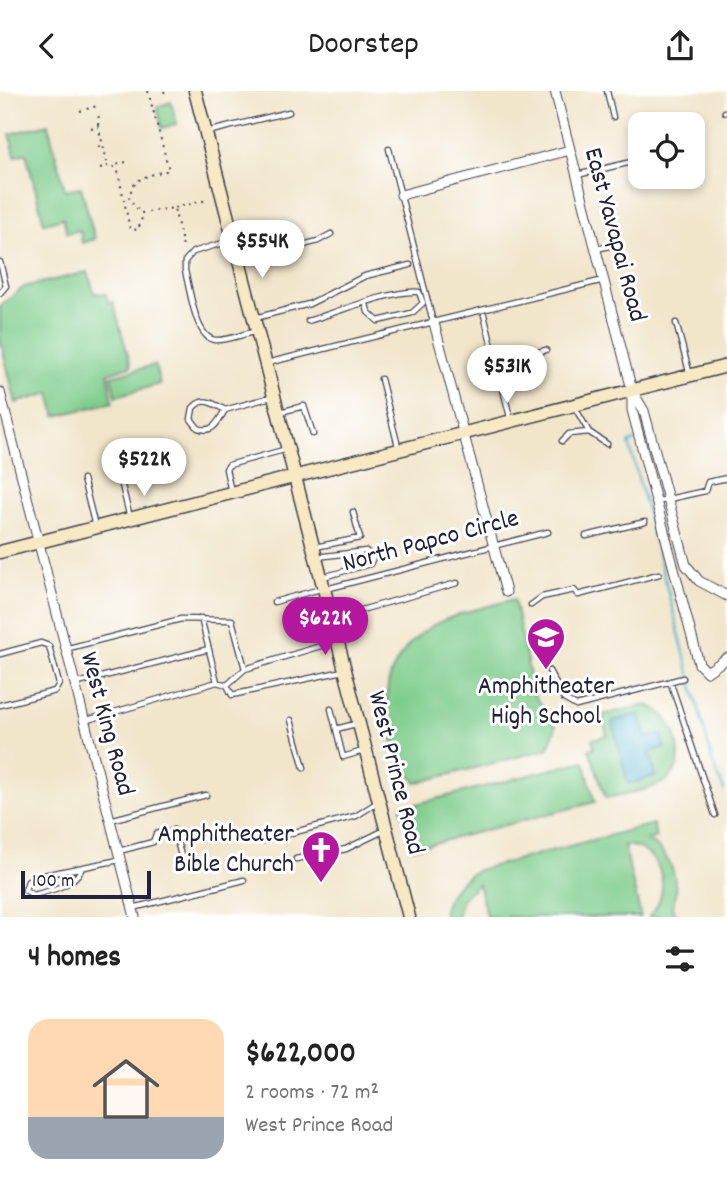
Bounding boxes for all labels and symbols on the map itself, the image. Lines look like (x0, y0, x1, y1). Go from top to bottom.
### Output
street label: East Yavapai Road (573, 144, 655, 326)
pin: $554K (213, 221, 311, 280)
pin: $531K (458, 345, 556, 405)
pin: $522K (95, 439, 193, 498)
street label: North Papco Circle (339, 501, 523, 583)
pin: $622K (276, 597, 374, 657)
school or university icon: Amphitheater High School (525, 616, 567, 671)
street label: West King Road (69, 648, 143, 800)
place label: Amphitheater High School (478, 669, 615, 736)
street label: West Prince Road (357, 687, 433, 859)
place label: Amphitheater Bible Church (157, 817, 294, 884)
church icon: Amphitheater Bible Church (300, 829, 342, 884)
scale bar (21, 868, 150, 900)

